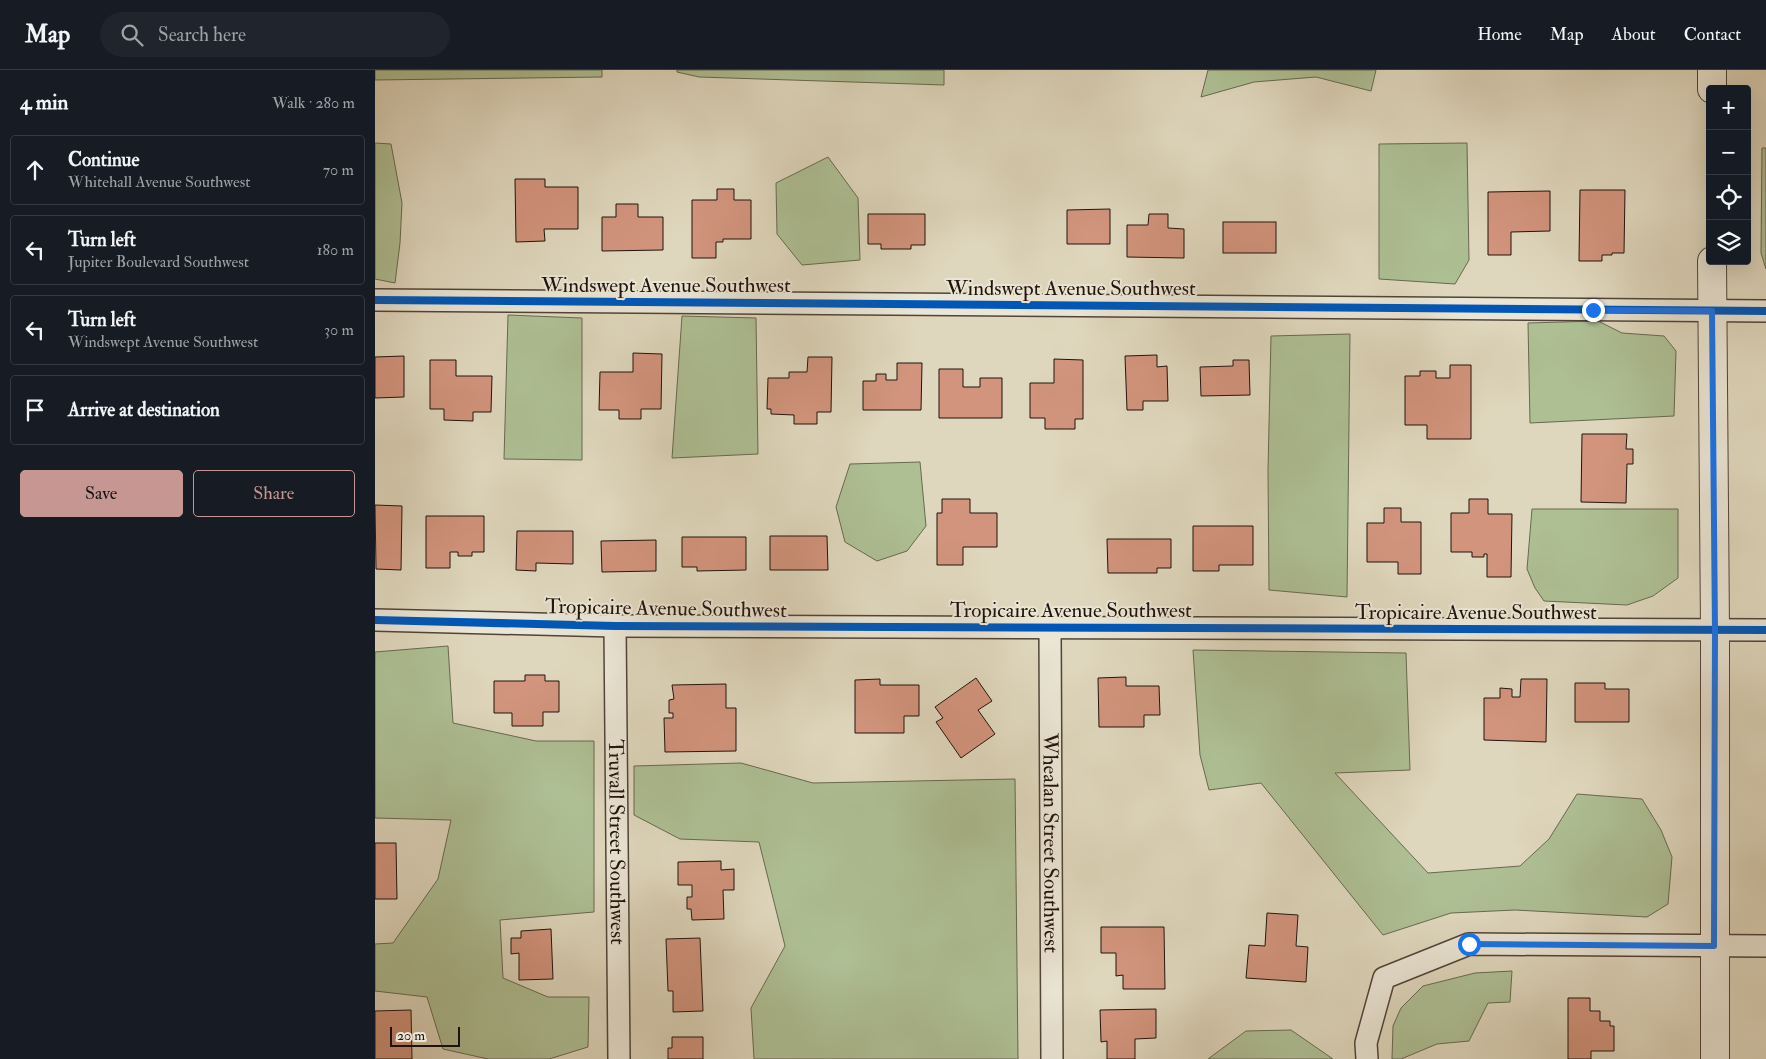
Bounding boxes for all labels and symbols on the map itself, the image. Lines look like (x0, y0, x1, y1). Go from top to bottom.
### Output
street label: Windswept Avenue Southwest (540, 272, 791, 299)
street label: Windswept Avenue Southwest (945, 275, 1196, 302)
route end (1582, 299, 1605, 322)
street label: Tropicaire Avenue Southwest (545, 593, 787, 624)
street label: Tropicaire Avenue Southwest (950, 597, 1192, 624)
street label: Tropicaire Avenue Southwest (1355, 599, 1597, 626)
street label: Whealan Street Southwest (1036, 732, 1065, 953)
street label: Truvall Street Southwest (602, 739, 631, 945)
route start (1458, 933, 1481, 956)
scale bar (390, 1024, 460, 1047)

